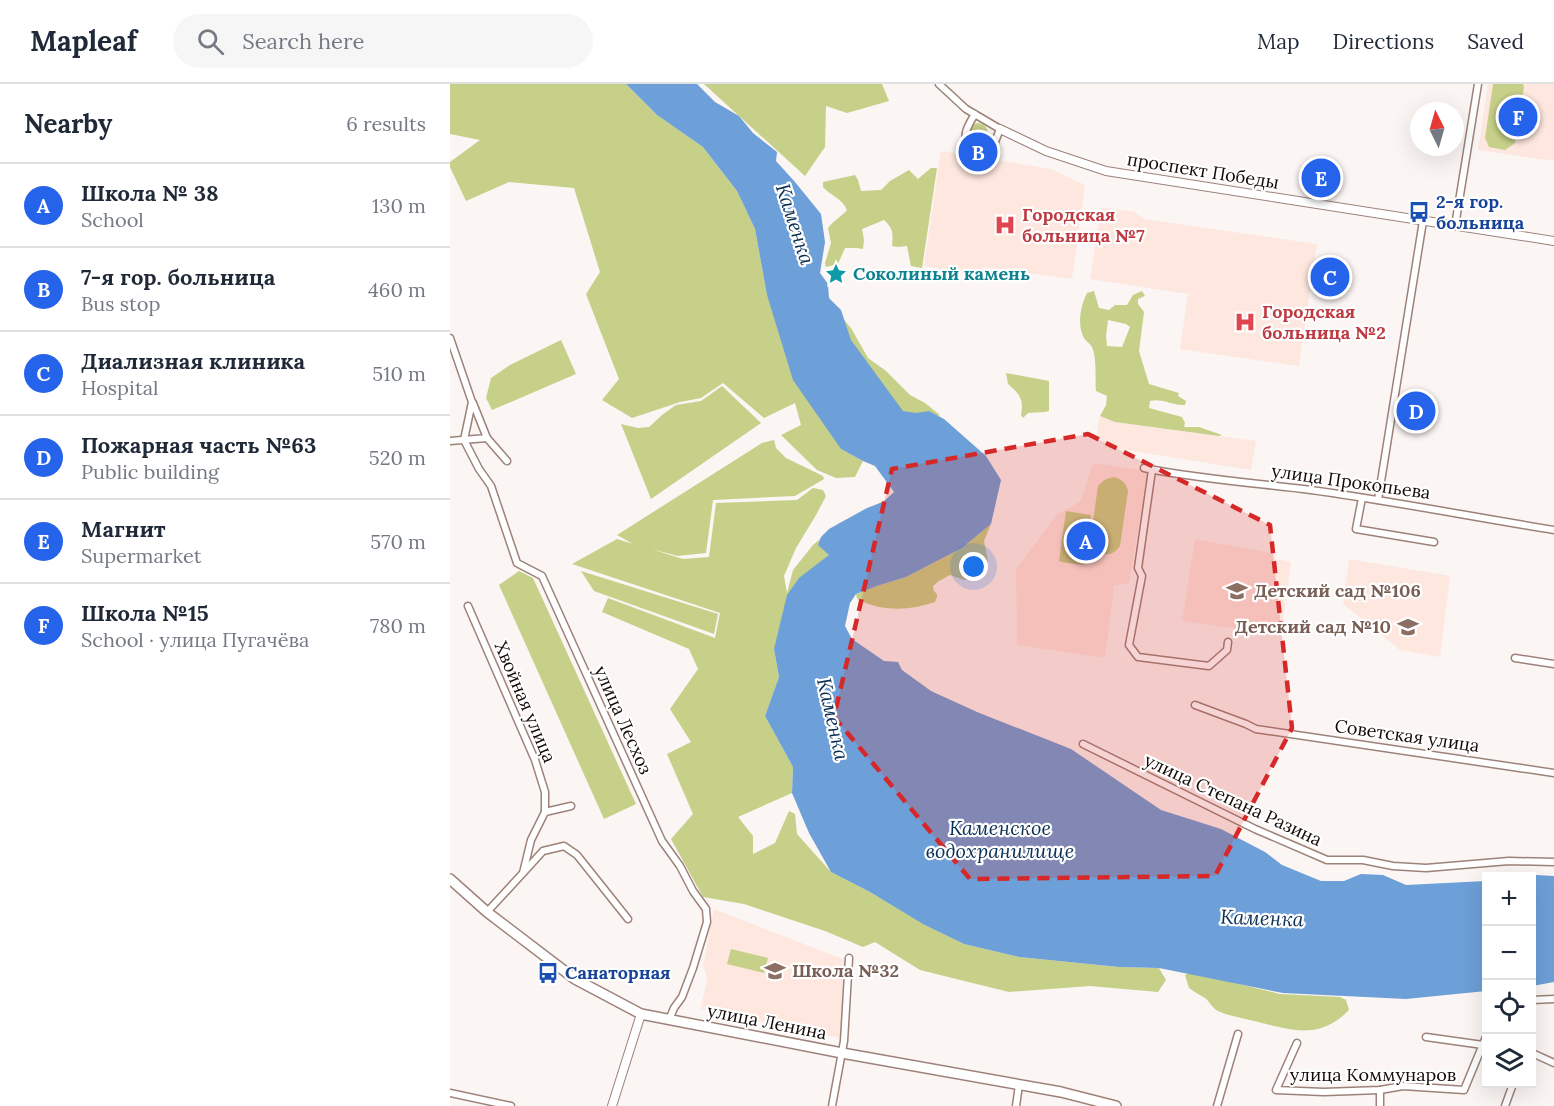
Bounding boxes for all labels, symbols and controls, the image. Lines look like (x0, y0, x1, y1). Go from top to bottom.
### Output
search box (173, 14, 593, 68)
text: Mapleaf (30, 23, 137, 59)
icon: search (194, 25, 227, 58)
text: Search here (242, 27, 364, 55)
text: Map (1257, 28, 1300, 55)
text: Directions (1333, 28, 1434, 55)
text: Saved (1467, 28, 1524, 55)
pin: F (1498, 94, 1538, 140)
north arrow (1410, 102, 1464, 156)
text: Nearby (24, 107, 112, 140)
text: 6 results (346, 111, 426, 136)
pin: B (958, 130, 998, 174)
street label: проспект Победы (1126, 147, 1281, 194)
pin: E (1302, 156, 1340, 200)
text: Школа № 38 (81, 179, 219, 207)
water label: Каменка (771, 180, 820, 268)
place label: 2-я гор. больница (1436, 190, 1525, 234)
text: A (37, 193, 50, 218)
text: 130 m (372, 193, 426, 218)
bus stop icon: 2-я гор. больница (1407, 200, 1431, 224)
place label: Городская больница №7 (1022, 203, 1145, 247)
text: School (81, 207, 144, 232)
hospital icon: Городская больница №7 (993, 213, 1017, 237)
pin: C (1310, 254, 1350, 300)
place icon: Соколиный камень (824, 262, 848, 286)
place label: Соколиный камень (853, 262, 1030, 285)
text: 7-я гор. больница (81, 263, 275, 291)
text: B (37, 277, 50, 302)
text: 460 m (368, 277, 426, 302)
text: Bus stop (81, 291, 160, 316)
place label: Городская больница №2 (1262, 300, 1386, 344)
hospital icon: Городская больница №2 (1233, 310, 1257, 334)
text: Диализная клиника (81, 347, 305, 375)
text: C (37, 361, 50, 386)
text: 510 m (372, 361, 426, 386)
text: Hospital (81, 375, 159, 400)
pin: D (1396, 388, 1436, 434)
text: Пожарная часть №63 (81, 431, 316, 459)
text: D (36, 445, 51, 470)
text: 520 m (369, 445, 426, 470)
text: Public building (81, 459, 219, 484)
street label: улица Прокопьева (1270, 459, 1432, 504)
text: Магнит (81, 515, 165, 543)
pin: A (1066, 518, 1106, 564)
text: E (37, 529, 50, 554)
text: 570 m (370, 529, 426, 554)
text: Supermarket (81, 543, 201, 568)
your location (959, 552, 988, 581)
school or university icon: Детский сад №106 (1225, 579, 1249, 603)
place label: Детский сад №106 (1254, 579, 1421, 602)
text: Школа №15 (81, 599, 209, 627)
text: F (38, 613, 49, 638)
text: 780 m (370, 613, 426, 638)
place label: Детский сад №10 (1235, 615, 1391, 638)
school or university icon: Детский сад №10 (1396, 615, 1420, 639)
text: School · улица Пугачёва (81, 627, 309, 652)
street label: Хвойная улица (490, 638, 561, 766)
street label: улица Лесхоз (589, 662, 658, 778)
water label: Каменка (812, 675, 855, 762)
street label: Советская улица (1333, 714, 1481, 757)
street label: улица Степана Разина (1141, 748, 1326, 851)
water label: Каменское водохранилище (926, 815, 1074, 863)
map controls (1482, 872, 1536, 1088)
button: + (1482, 872, 1536, 926)
water label: Каменка (1220, 904, 1304, 931)
button: − (1482, 926, 1536, 980)
school or university icon: Школа №32 (763, 959, 787, 983)
place label: Школа №32 (792, 959, 899, 982)
bus stop icon: Санаторная (536, 961, 560, 985)
place label: Санаторная (565, 961, 671, 984)
button: locate (1482, 980, 1536, 1034)
street label: улица Ленина (705, 999, 829, 1044)
button: layers (1482, 1034, 1536, 1088)
street label: улица Коммунаров (1290, 1063, 1456, 1086)

